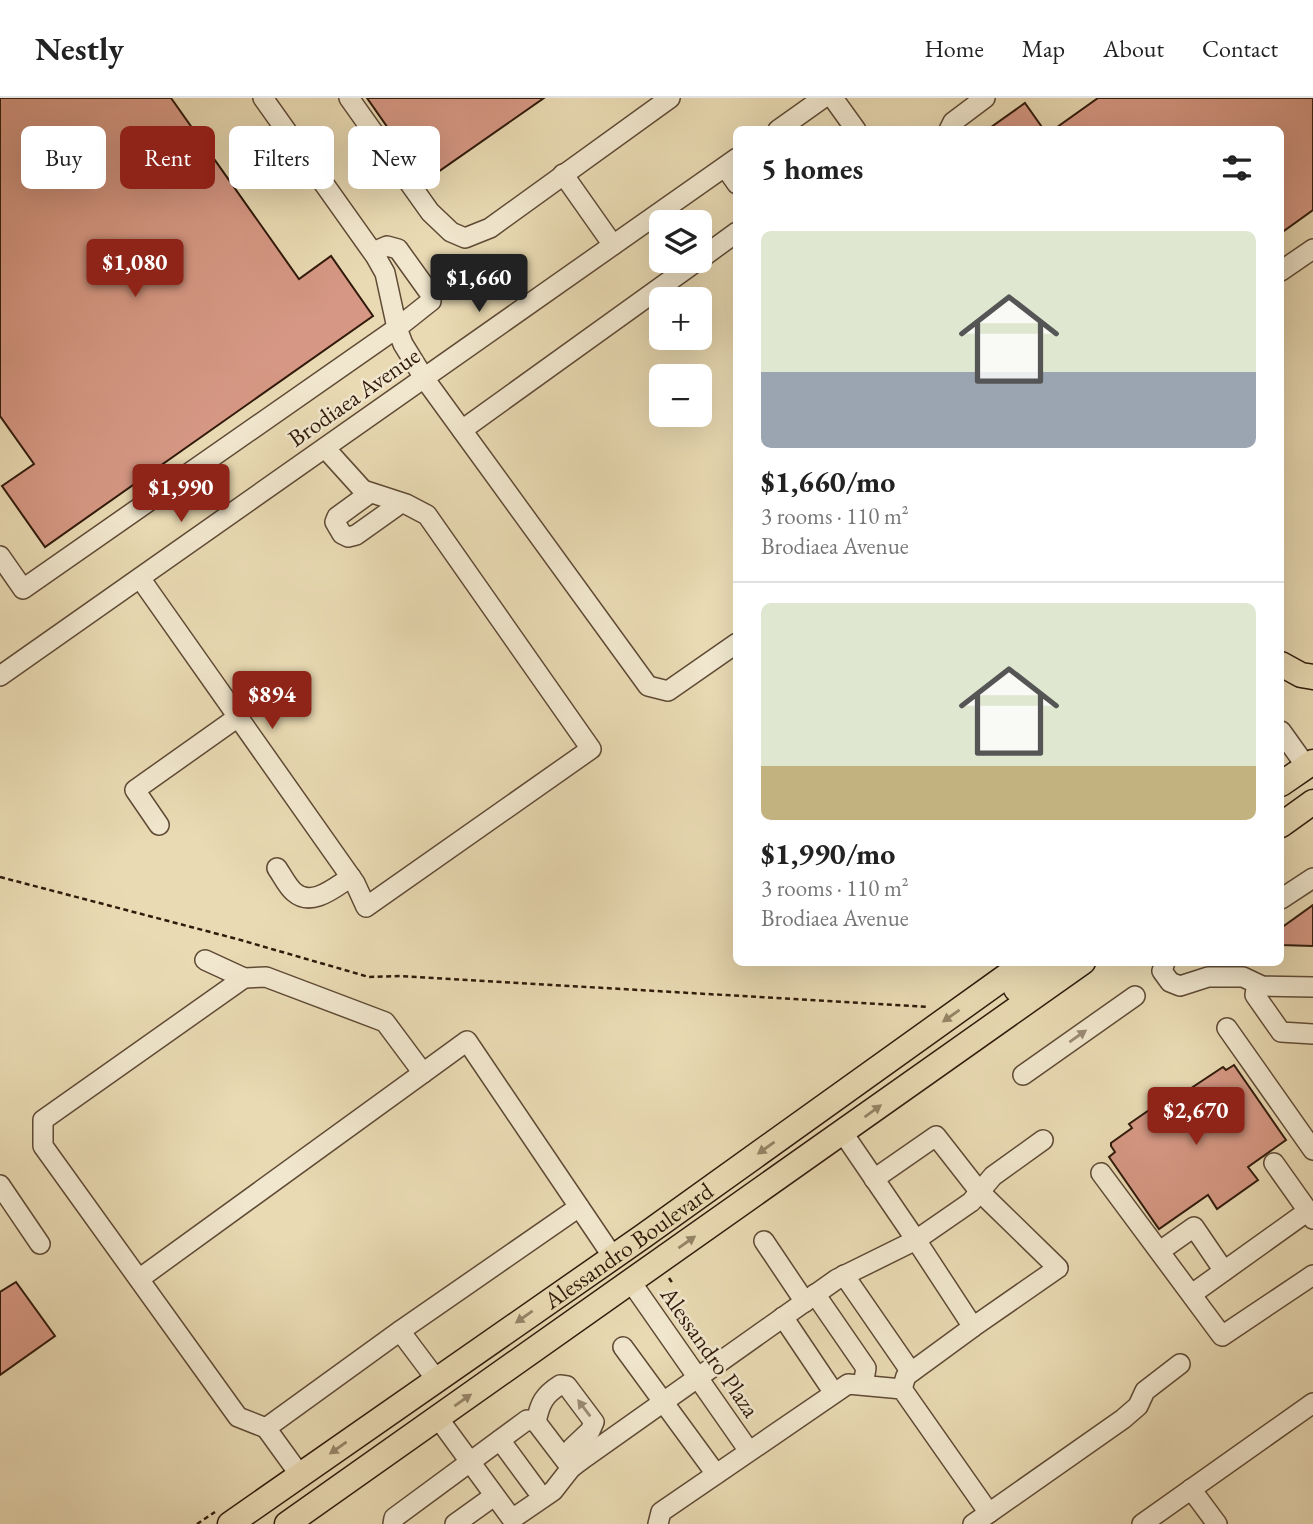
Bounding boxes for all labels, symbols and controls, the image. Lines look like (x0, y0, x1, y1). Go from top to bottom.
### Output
text: Nestly (35, 27, 124, 70)
text: Home (924, 33, 984, 64)
text: Map (1022, 33, 1065, 64)
text: About (1103, 33, 1164, 64)
text: Contact (1202, 33, 1278, 64)
chip: Buy (21, 126, 106, 189)
chip: Rent (120, 126, 215, 189)
chip: Filters (229, 126, 334, 189)
chip: New (348, 126, 440, 189)
text: 5 homes (761, 149, 863, 188)
icon: filters (1218, 149, 1256, 187)
map controls (649, 210, 712, 427)
button: layers (649, 210, 712, 273)
pin: $1,080 (78, 240, 192, 299)
text: $1,080 (103, 247, 167, 277)
pin: $1,660 (422, 254, 536, 314)
text: $1,660 (447, 262, 511, 292)
icon: home (946, 276, 1072, 402)
button: + (649, 287, 712, 350)
street label: Brodiaea Avenue (282, 340, 426, 454)
button: − (649, 364, 712, 427)
text: $1,660/mo (761, 462, 895, 501)
pin: $1,990 (124, 464, 238, 524)
text: $1,990 (149, 472, 213, 502)
text: 3 rooms · 110 m² (761, 501, 909, 531)
text: Brodiaea Avenue (761, 531, 909, 561)
icon: home (946, 648, 1072, 774)
pin: $894 (231, 672, 313, 731)
text: $894 (248, 679, 296, 709)
text: $1,990/mo (761, 834, 895, 873)
text: 3 rooms · 110 m² (761, 873, 909, 903)
text: Brodiaea Avenue (761, 903, 909, 933)
one-way arrow (942, 1009, 960, 1023)
one-way arrow (1069, 1029, 1087, 1043)
pin: $2,670 (1139, 1088, 1253, 1147)
text: $2,670 (1164, 1095, 1228, 1125)
one-way arrow (864, 1104, 882, 1118)
one-way arrow (757, 1141, 775, 1155)
street label: Alessandro Boulevard (537, 1175, 720, 1316)
one-way arrow (678, 1235, 696, 1249)
street label: Alessandro Plaza (653, 1279, 767, 1424)
one-way arrow (515, 1310, 534, 1323)
one-way arrow (454, 1393, 472, 1407)
one-way arrow (577, 1399, 591, 1417)
one-way arrow (329, 1441, 347, 1455)

